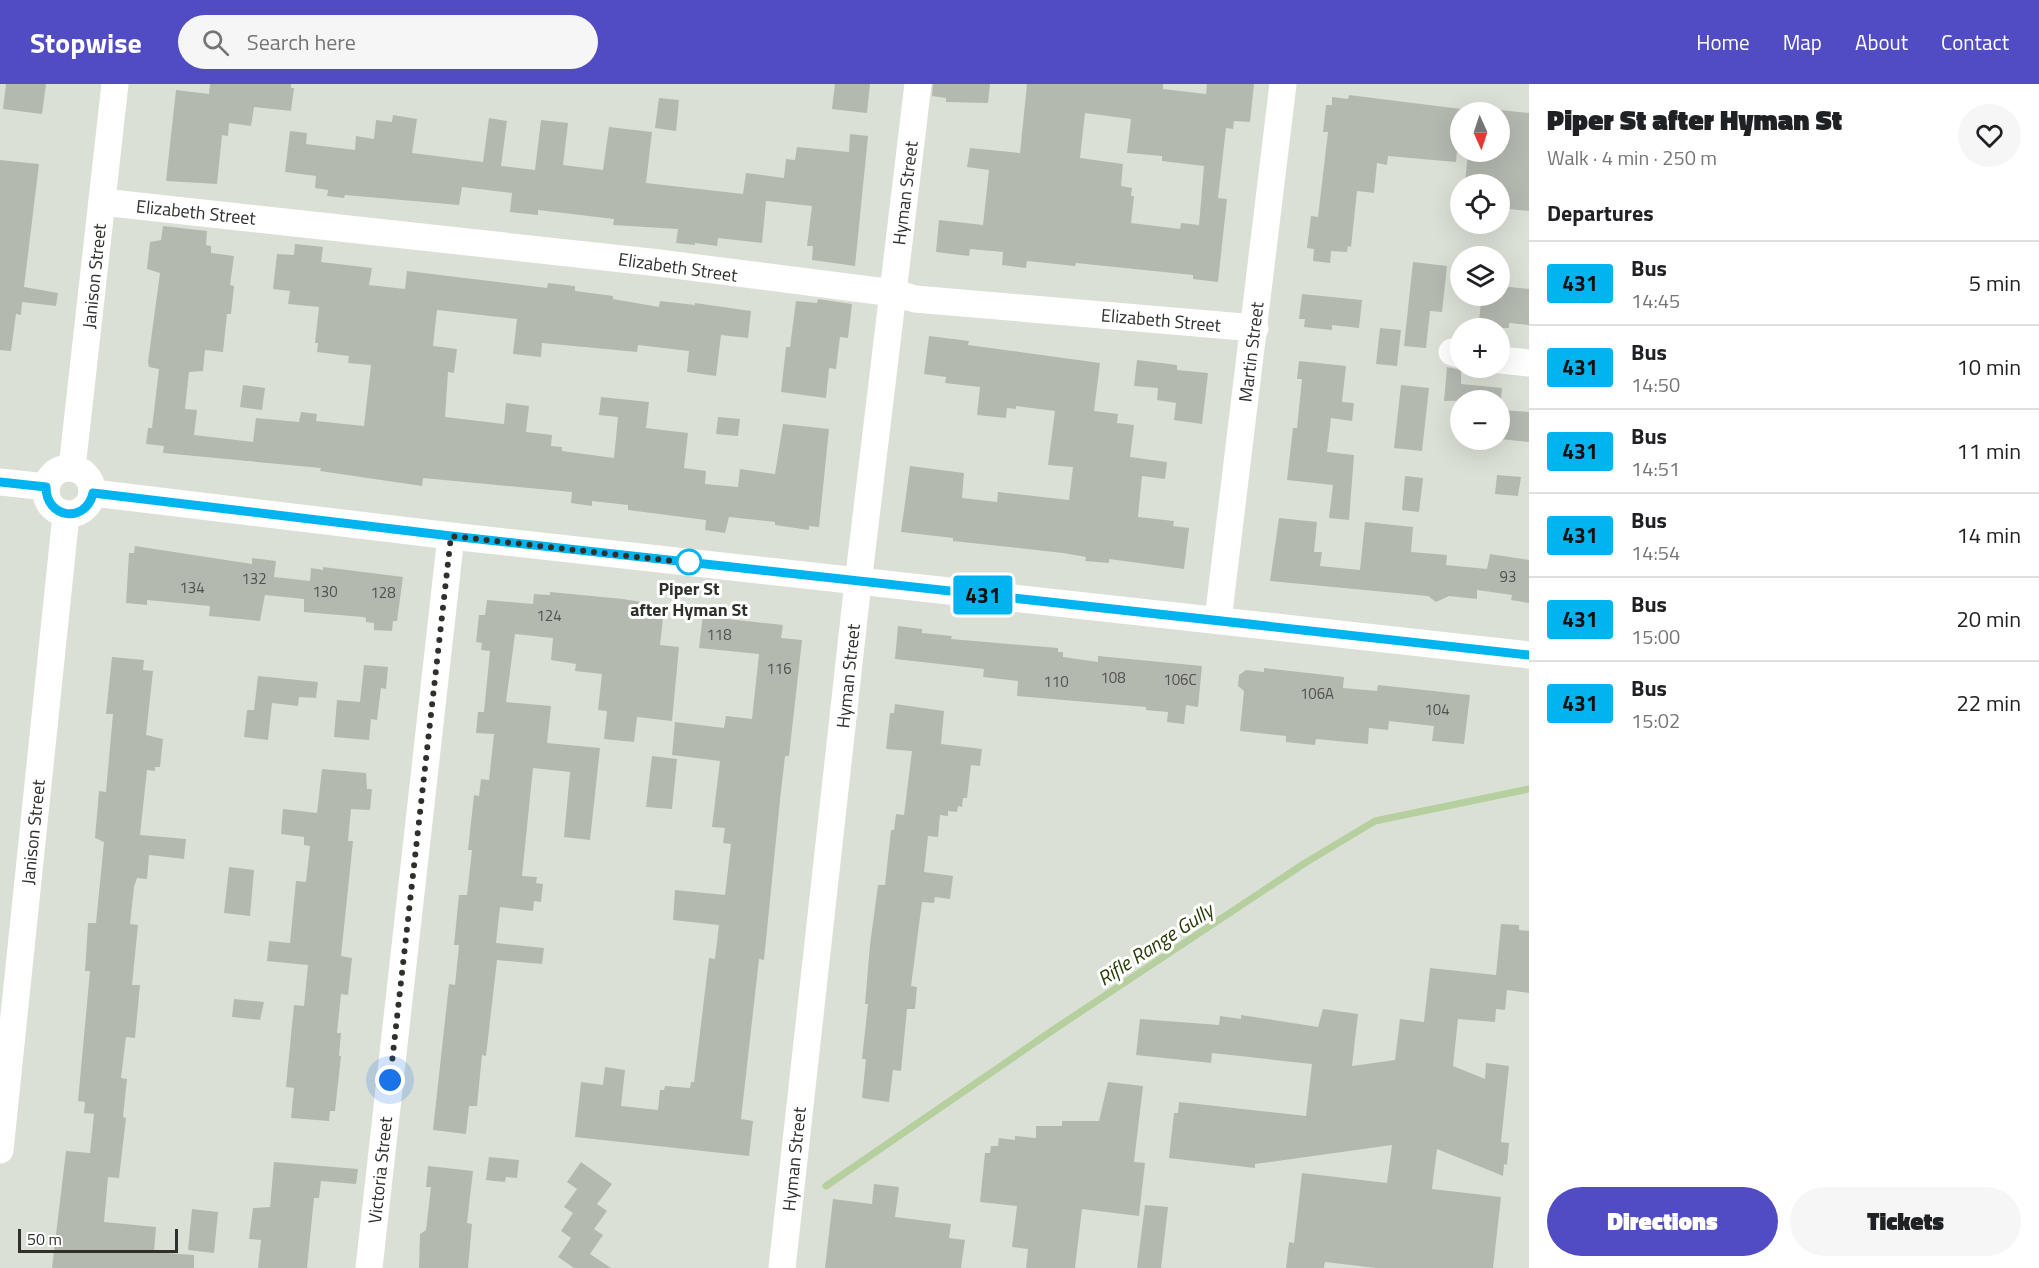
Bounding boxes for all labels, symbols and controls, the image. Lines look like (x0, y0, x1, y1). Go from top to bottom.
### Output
search box (178, 15, 598, 69)
text: Stopwise (30, 21, 142, 64)
text: Search here (247, 25, 356, 59)
icon: search (199, 26, 232, 59)
text: Home (1696, 26, 1750, 58)
text: Map (1783, 26, 1822, 58)
text: About (1855, 26, 1908, 58)
text: Contact (1941, 26, 2009, 58)
text: Piper St after Hyman St (1547, 98, 1842, 141)
north arrow (1450, 102, 1510, 162)
map controls (1450, 102, 1510, 450)
button: heart (1958, 104, 2021, 167)
street label: Hyman Street (885, 139, 925, 247)
text: Walk · 4 min · 250 m (1547, 142, 1717, 173)
button: locate (1450, 174, 1510, 234)
street label: Elizabeth Street (135, 192, 258, 232)
text: Departures (1547, 196, 1654, 230)
street label: Janison Street (75, 221, 113, 330)
street label: Elizabeth Street (617, 245, 740, 289)
button: layers (1450, 246, 1510, 306)
text: Bus (1631, 251, 1667, 285)
text: 5 min (1969, 266, 2021, 300)
text: 431 (1562, 267, 1598, 299)
text: 14:45 (1631, 285, 1680, 316)
street label: Martin Street (1231, 300, 1271, 404)
street label: Elizabeth Street (1100, 301, 1223, 339)
button: + (1450, 318, 1510, 378)
text: Bus (1631, 335, 1667, 369)
text: 10 min (1956, 350, 2021, 384)
text: 431 (1562, 351, 1598, 383)
text: 14:50 (1631, 369, 1680, 400)
button: − (1450, 390, 1510, 450)
text: Bus (1631, 419, 1667, 453)
text: 11 min (1956, 434, 2021, 468)
text: 431 (1562, 435, 1598, 467)
text: 14:51 (1631, 453, 1680, 484)
text: Bus (1631, 503, 1667, 537)
text: 14 min (1956, 518, 2021, 552)
text: 431 (1562, 519, 1598, 551)
text: 14:54 (1631, 537, 1680, 568)
marker: Piper St after Hyman St (676, 549, 702, 575)
house number: 93 (1500, 565, 1516, 588)
house number: 132 (241, 567, 267, 590)
place label: Piper St after Hyman St (630, 575, 748, 623)
house number: 134 (179, 576, 205, 599)
line badge: 431 (948, 576, 1018, 614)
text: 431 (965, 579, 1001, 611)
house number: 130 (312, 580, 338, 603)
house number: 128 (370, 581, 396, 604)
text: Bus (1631, 587, 1667, 621)
text: 20 min (1956, 602, 2021, 636)
text: 431 (1562, 603, 1598, 635)
house number: 124 (536, 604, 562, 627)
text: 15:00 (1631, 621, 1680, 652)
street label: Hyman Street (829, 622, 867, 730)
house number: 118 (706, 623, 732, 646)
house number: 116 (766, 657, 792, 680)
house number: 108 (1100, 666, 1126, 689)
house number: 106C (1163, 668, 1197, 691)
house number: 110 (1043, 670, 1069, 693)
text: Bus (1631, 671, 1667, 705)
house number: 106A (1300, 682, 1334, 705)
text: 22 min (1956, 686, 2021, 720)
text: 431 (1562, 687, 1598, 719)
house number: 104 (1424, 698, 1450, 721)
text: 15:02 (1631, 705, 1680, 736)
street label: Janison Street (14, 777, 52, 886)
water label: Rifle Range Gully (1091, 894, 1221, 993)
your location (375, 1065, 405, 1095)
street label: Hyman Street (775, 1105, 813, 1213)
street label: Victoria Street (361, 1114, 399, 1225)
button: Directions (1547, 1187, 1778, 1256)
button: Tickets (1790, 1187, 2021, 1256)
scale bar (18, 1226, 178, 1254)
text: 50 m (27, 1227, 62, 1251)

